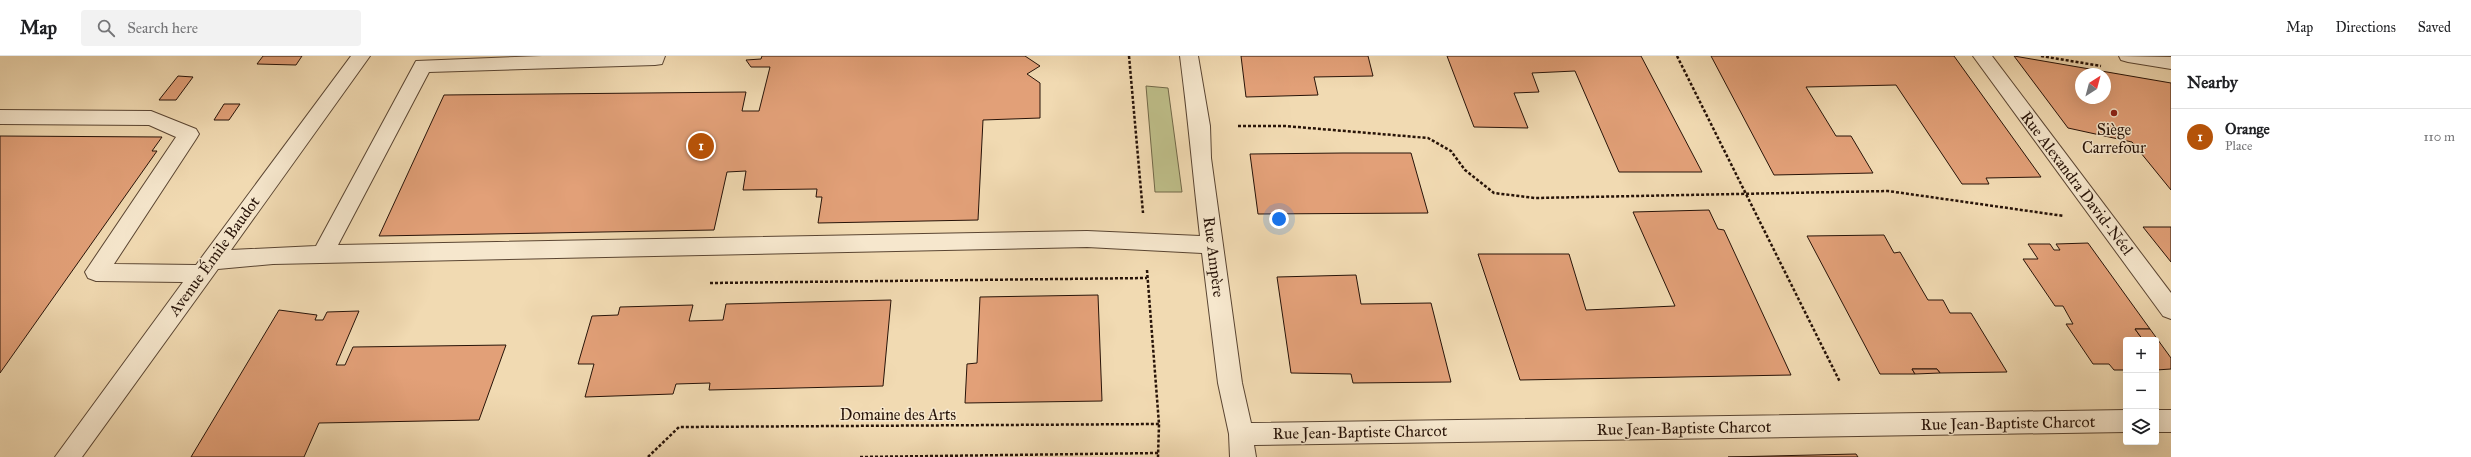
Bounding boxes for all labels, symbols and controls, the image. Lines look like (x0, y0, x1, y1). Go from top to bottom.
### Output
search box (81, 10, 361, 46)
text: Map (20, 16, 57, 39)
icon: search (95, 17, 117, 39)
text: Search here (127, 19, 198, 37)
text: Map (2286, 19, 2313, 36)
text: Directions (2335, 19, 2396, 36)
text: Saved (2418, 19, 2451, 36)
north arrow (2075, 68, 2111, 104)
text: Nearby (2187, 72, 2238, 93)
street label: Rue Alexandra David-Néel (2017, 107, 2138, 259)
marker: Siège Carrefour (2109, 108, 2119, 118)
place label: Siège Carrefour (2082, 120, 2146, 157)
text: Orange (2225, 120, 2270, 138)
text: 1 (2197, 129, 2203, 145)
text: 110 m (2423, 129, 2455, 145)
pin: 1 (688, 131, 714, 161)
text: Place (2225, 138, 2252, 154)
street label: Avenue Émile Baudot (162, 191, 264, 320)
your location (1269, 209, 1289, 229)
street label: Rue Ampère (1200, 216, 1228, 299)
map controls (2123, 337, 2159, 445)
button: + (2123, 337, 2159, 373)
button: − (2123, 373, 2159, 409)
street label: Domaine des Arts (840, 405, 956, 424)
button: layers (2123, 409, 2159, 445)
street label: Rue Jean-Baptiste Charcot (1921, 412, 2096, 435)
street label: Rue Jean-Baptiste Charcot (1597, 417, 1772, 440)
street label: Rue Jean-Baptiste Charcot (1273, 421, 1448, 444)

